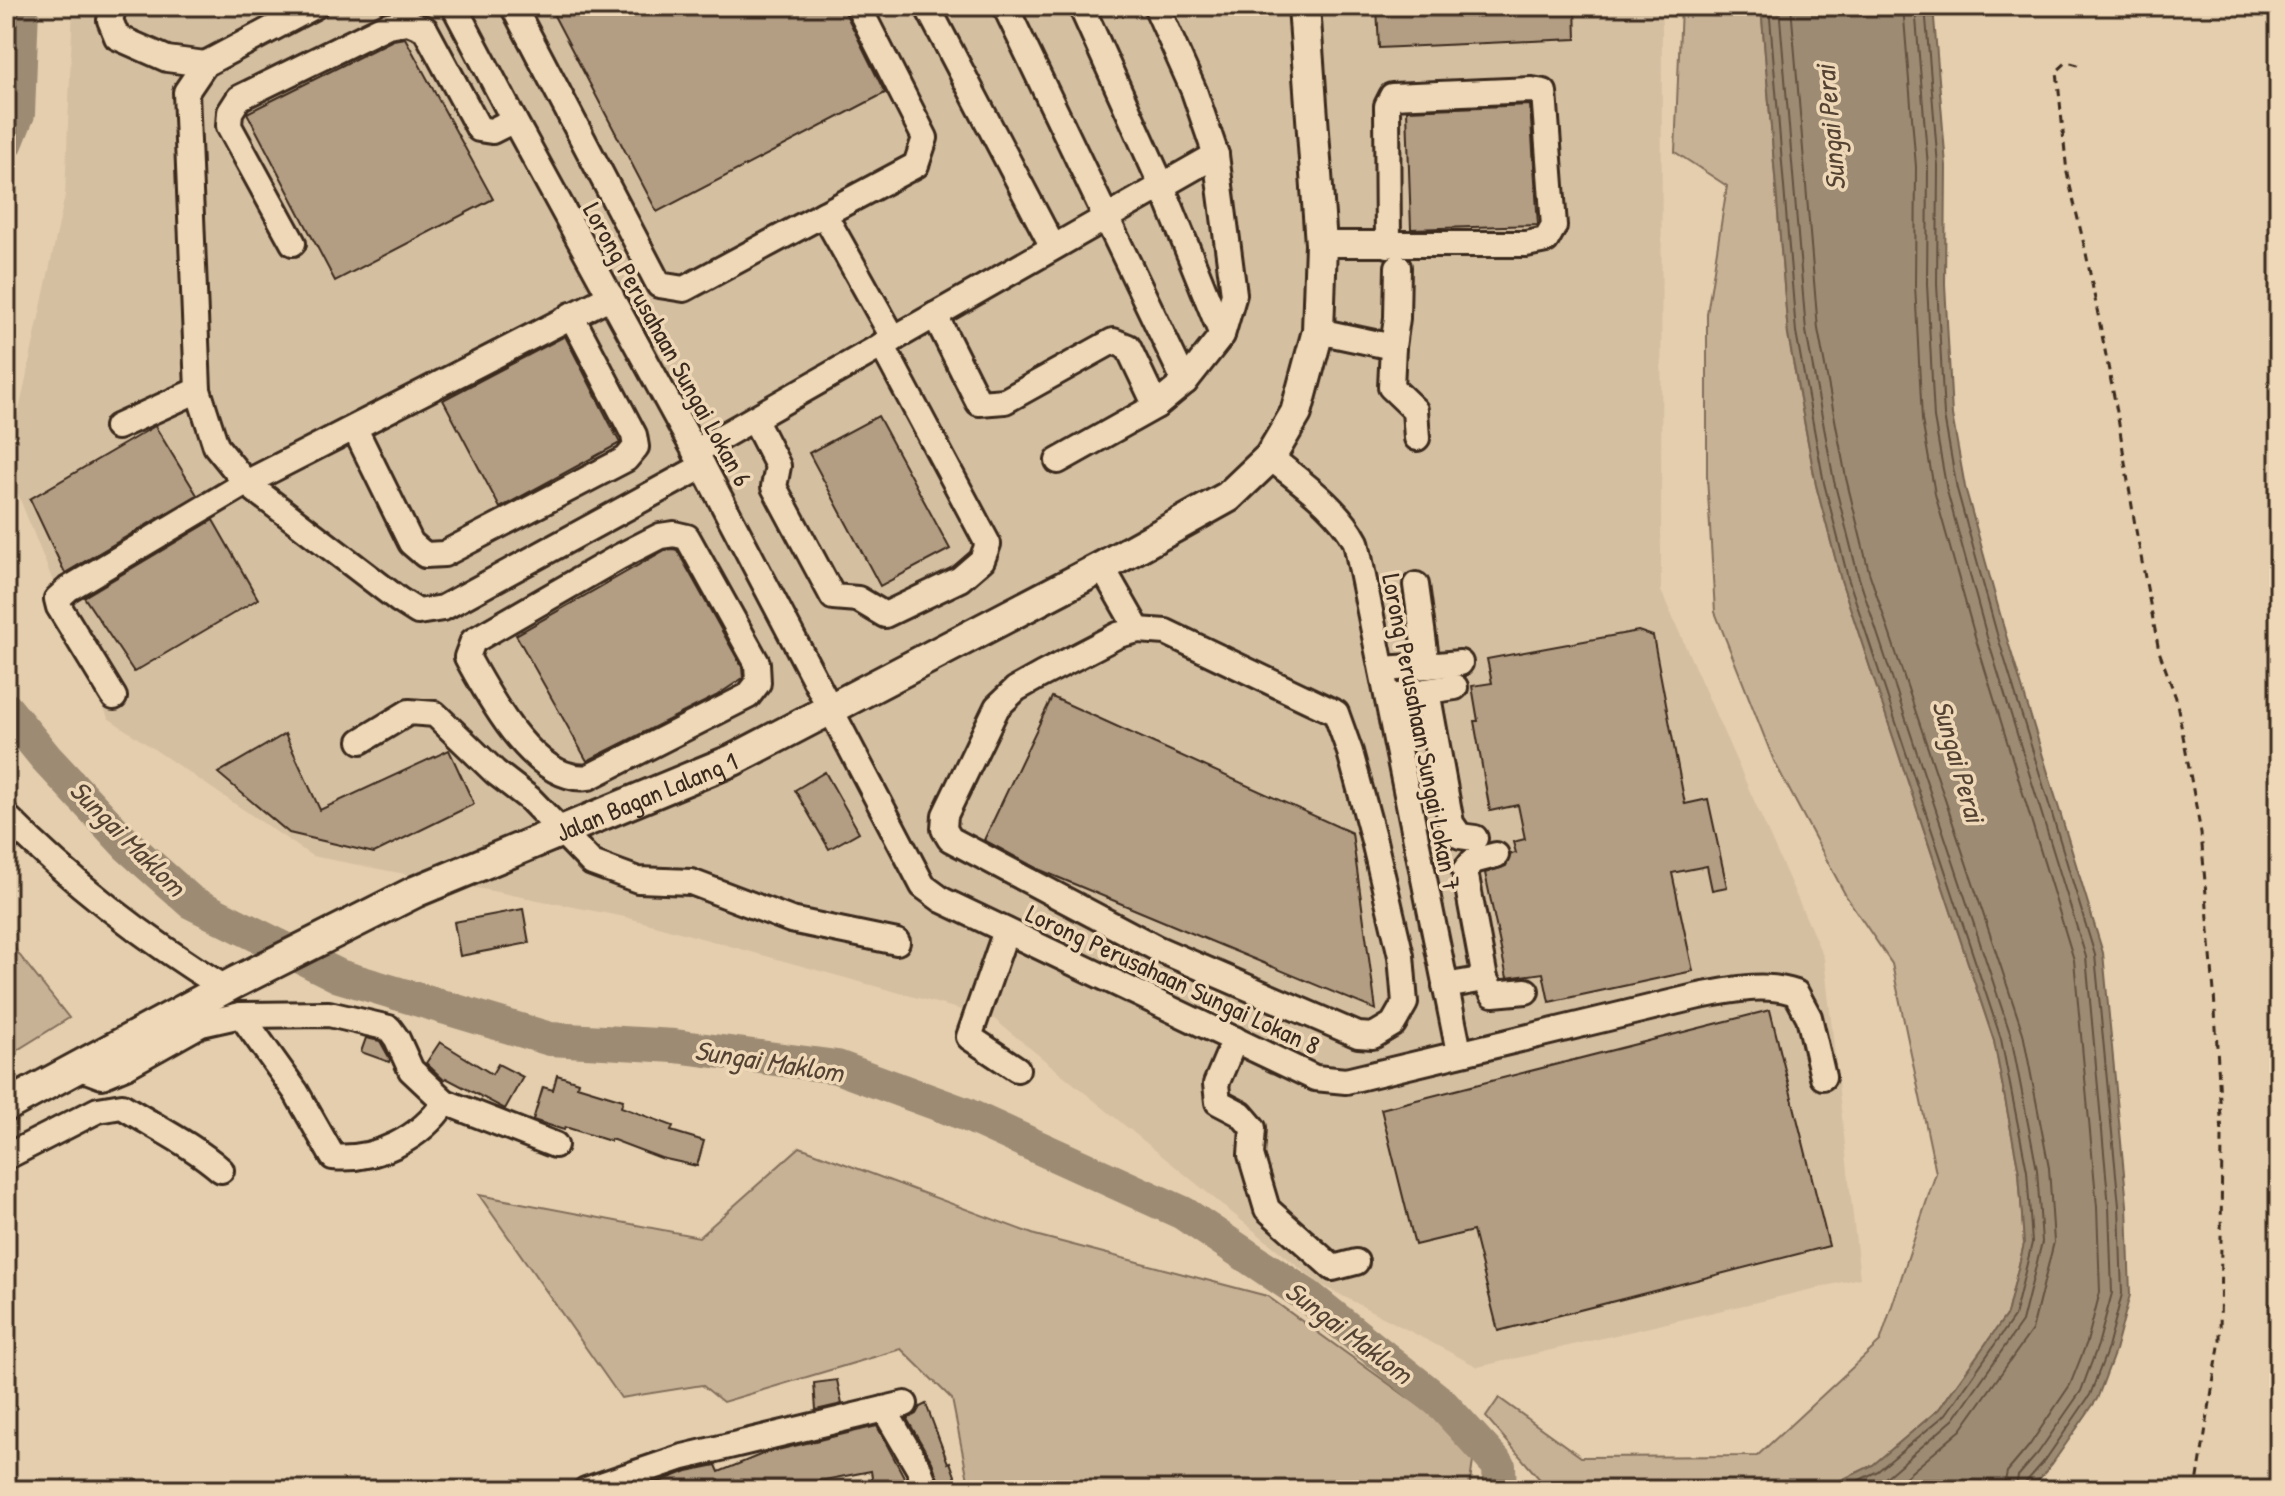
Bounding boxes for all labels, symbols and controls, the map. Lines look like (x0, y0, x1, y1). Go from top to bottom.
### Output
water label: Sungai Perai (1805, 61, 1854, 192)
street label: Lorong Perusahaan Sungai Lokan 6 (575, 196, 761, 492)
street label: Lorong Perusahaan Sungai Lokan 7 (1374, 571, 1470, 893)
water label: Sungai Perai (1923, 695, 1995, 829)
street label: Jalan Bagan Lalang 1 (550, 743, 742, 849)
water label: Sungai Maklom (62, 772, 195, 905)
street label: Lorong Perusahaan Sungai Lokan 8 (1020, 895, 1326, 1063)
water label: Sungai Maklom (692, 1031, 847, 1092)
water label: Sungai Maklom (1278, 1272, 1421, 1393)

